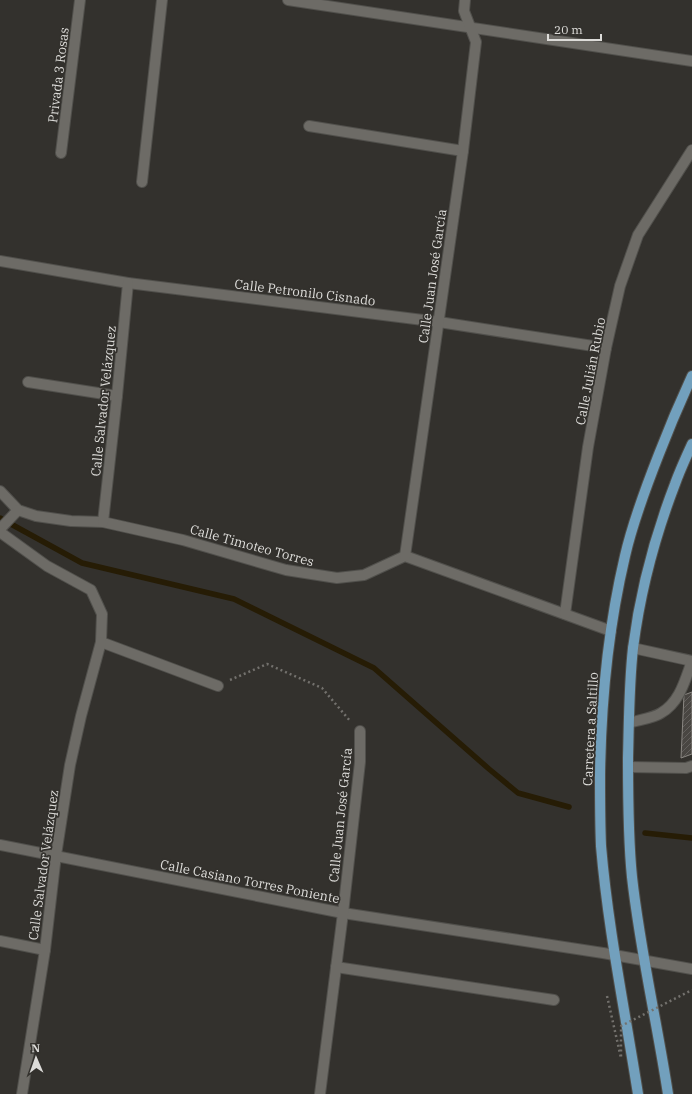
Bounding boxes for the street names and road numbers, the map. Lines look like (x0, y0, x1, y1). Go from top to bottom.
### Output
street label: Privada 3 Rosas (44, 26, 73, 124)
street label: Calle Juan José García (415, 208, 450, 344)
street label: Calle Petronilo Cisnado (233, 275, 376, 310)
street label: Calle Julián Rubio (572, 316, 609, 426)
street label: Calle Salvador Velázquez (87, 325, 120, 477)
street label: Calle Timoteo Torres (188, 521, 316, 570)
street label: Carretera a Saltillo (579, 672, 602, 786)
street label: Calle Juan José García (325, 747, 356, 883)
street label: Calle Salvador Velázquez (25, 789, 62, 941)
street label: Calle Casiano Torres Poniente (159, 856, 341, 907)

